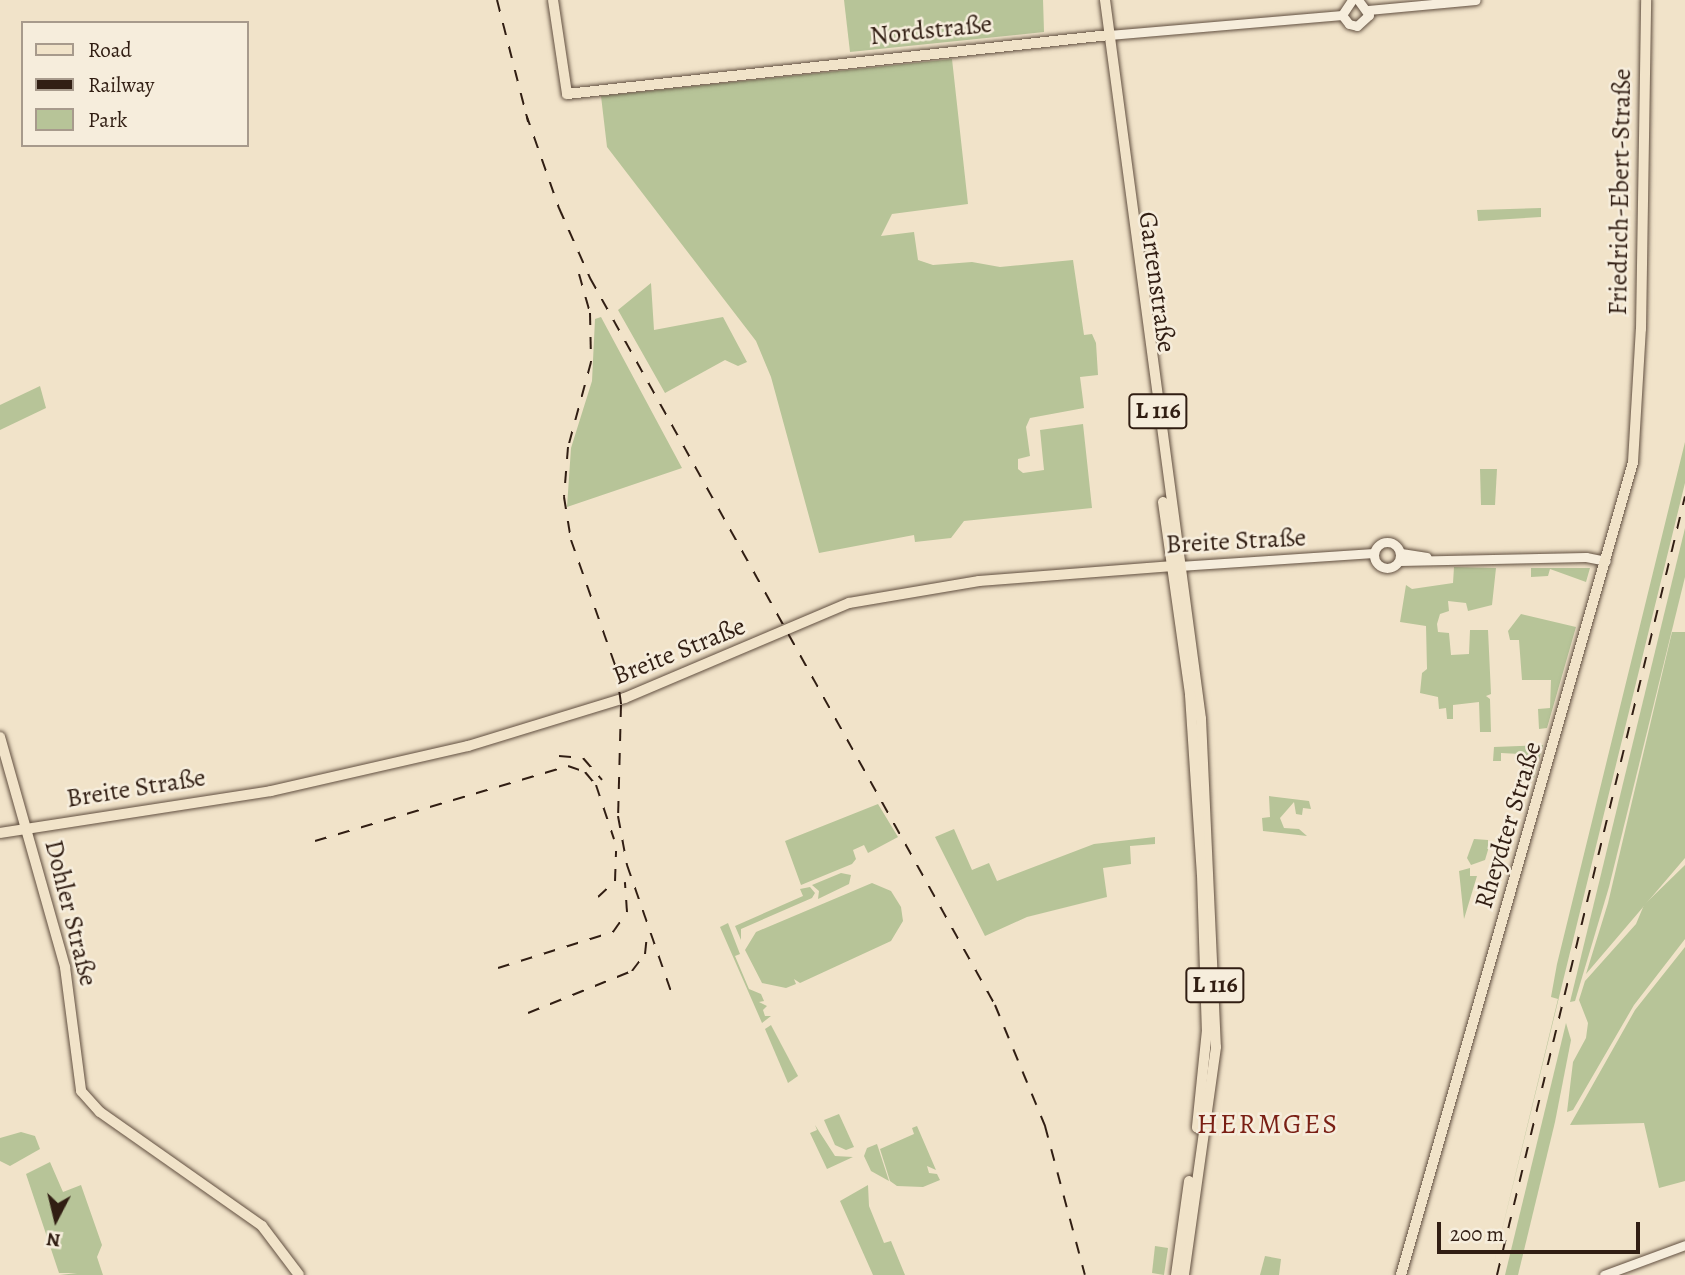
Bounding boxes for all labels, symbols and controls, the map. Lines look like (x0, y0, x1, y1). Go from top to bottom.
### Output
street label: Nordstraße (868, 8, 994, 52)
legend (21, 21, 248, 147)
text: Road (88, 36, 132, 64)
street label: Friedrich-Ebert-Straße (1602, 68, 1638, 316)
text: Railway (88, 71, 154, 99)
text: Park (88, 106, 127, 134)
street label: Gartenstraße (1132, 210, 1182, 354)
road number: L 116 (1128, 390, 1188, 432)
street label: Breite Straße (1165, 522, 1307, 560)
street label: Breite Straße (608, 610, 750, 692)
street label: Rheydter Straße (1468, 738, 1548, 912)
street label: Breite Straße (64, 762, 208, 814)
street label: Dohler Straße (38, 837, 104, 989)
road number: L 116 (1185, 965, 1245, 1006)
district label: HERMGES (1198, 1107, 1338, 1141)
north arrow (21, 1184, 91, 1254)
scale bar (1440, 1208, 1643, 1252)
text: 200 m (1450, 1220, 1504, 1248)
text: N (45, 1226, 62, 1254)

